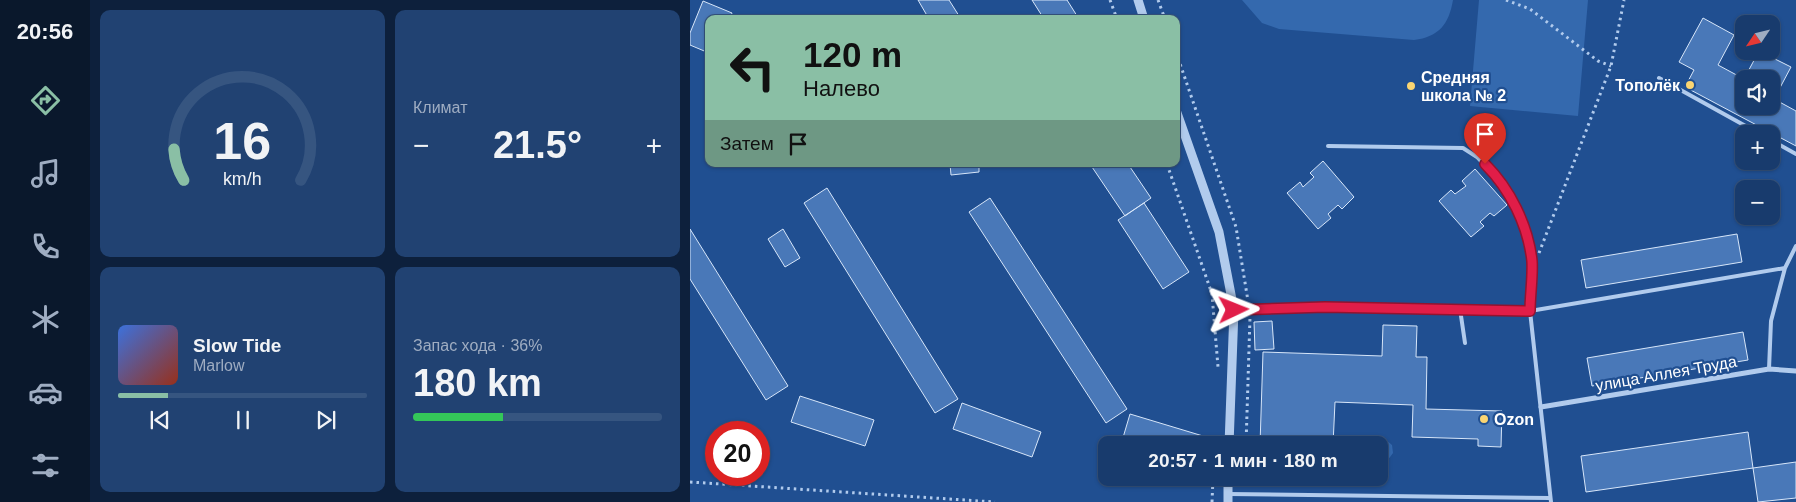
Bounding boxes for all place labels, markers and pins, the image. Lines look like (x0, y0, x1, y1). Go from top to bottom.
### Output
place label: Средняя школа № 2 (1421, 69, 1506, 104)
place label: Тополёк (1615, 77, 1681, 94)
marker: Тополёк (1684, 79, 1696, 91)
marker: Средняя школа № 2 (1405, 80, 1417, 92)
pin (1464, 113, 1506, 164)
place label: Ozon (1494, 411, 1534, 428)
marker: Ozon (1478, 413, 1490, 425)

